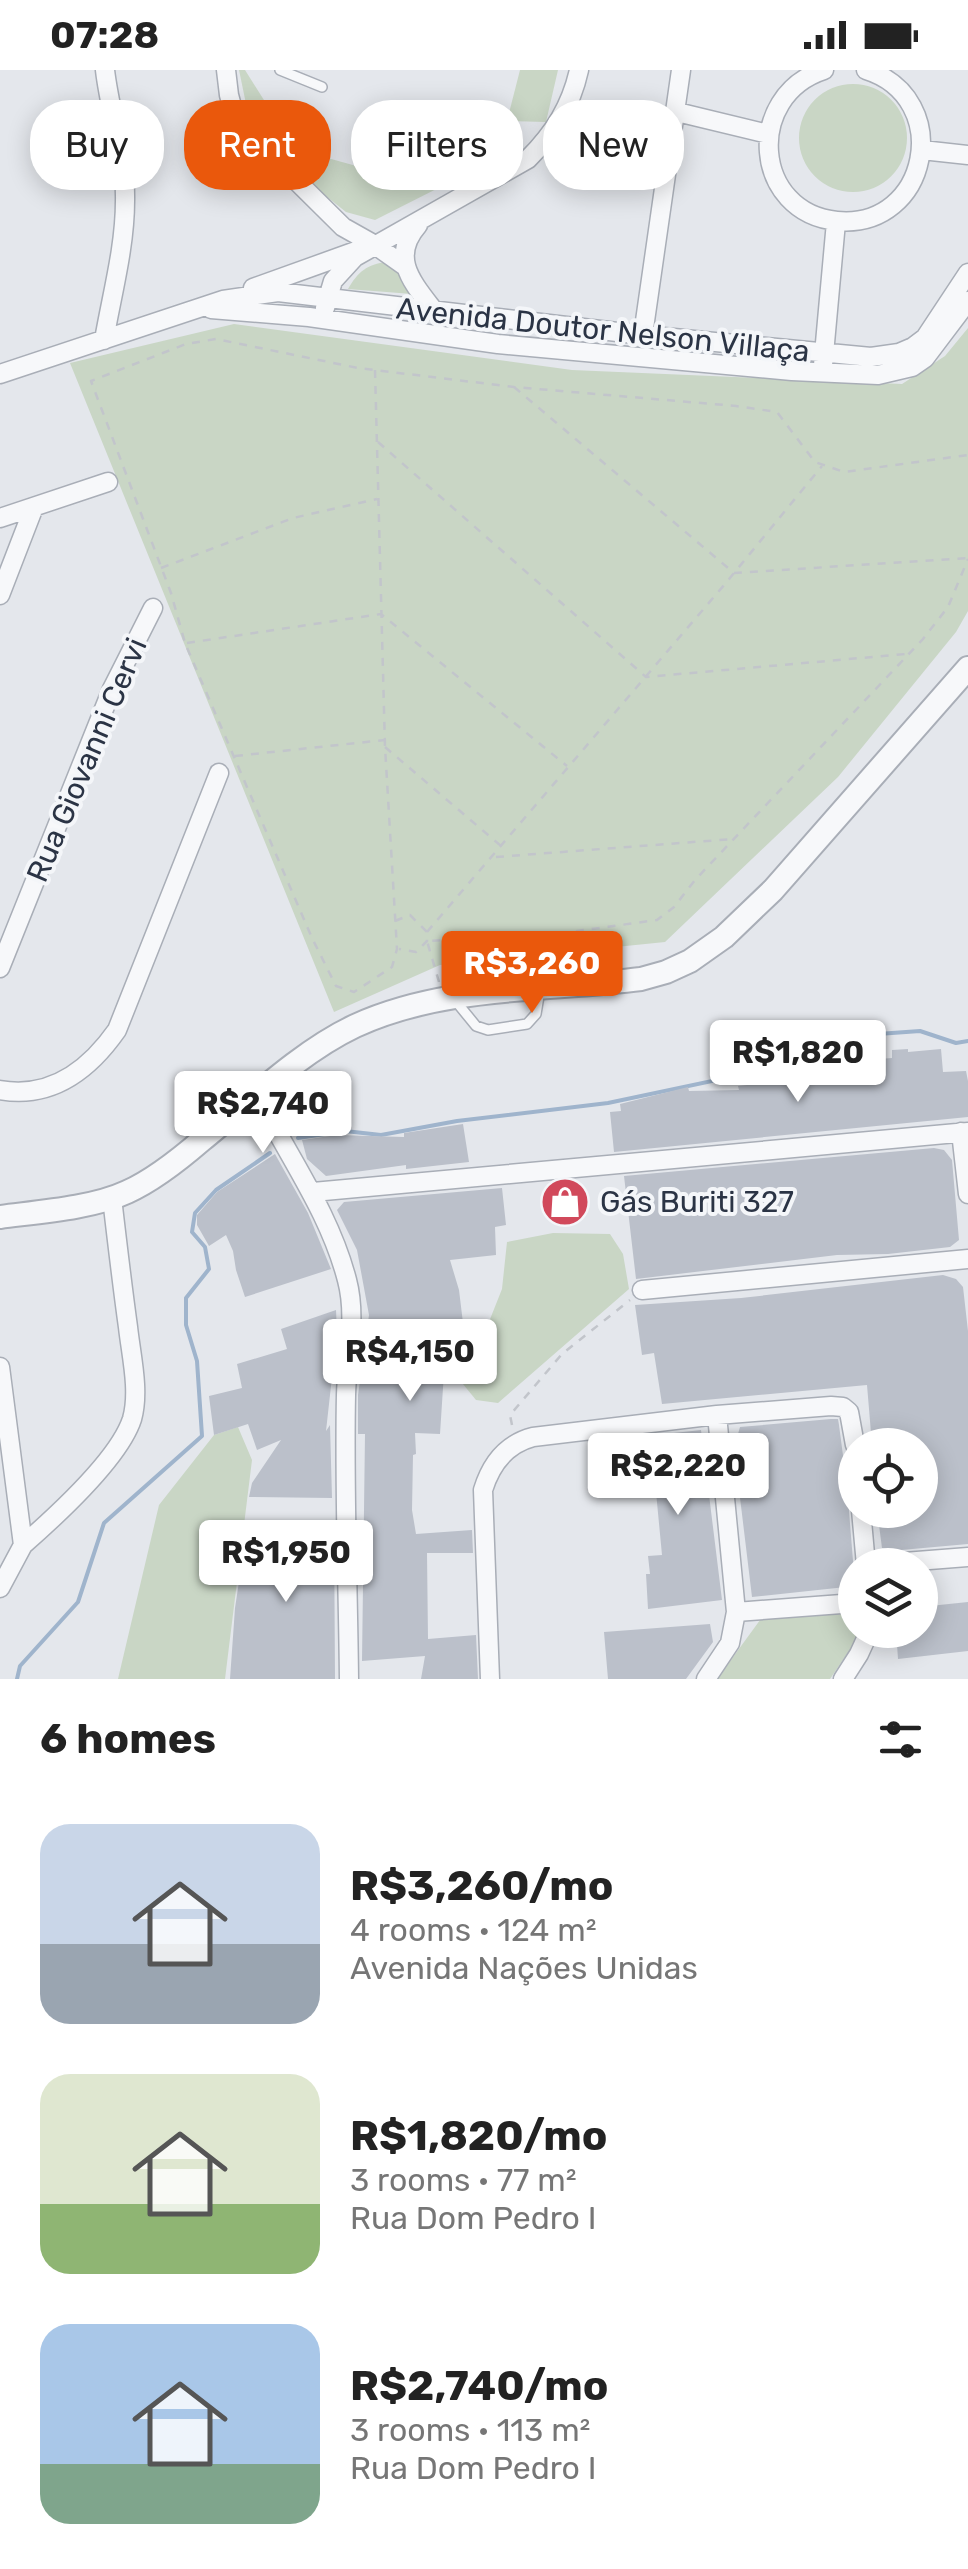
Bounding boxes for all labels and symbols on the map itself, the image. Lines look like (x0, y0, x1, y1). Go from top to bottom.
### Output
street label: Avenida Doutor Nelson Villaça (395, 290, 811, 370)
street label: Rua Giovanni Cervi (19, 633, 155, 887)
pin: R$3,260 (440, 931, 624, 1016)
pin: R$1,820 (706, 1020, 890, 1105)
pin: R$2,740 (171, 1071, 355, 1156)
shop icon: Gás Buriti 327 (539, 1176, 591, 1228)
place label: Gás Buriti 327 (600, 1184, 794, 1220)
pin: R$4,150 (318, 1319, 502, 1404)
pin: R$2,220 (586, 1433, 770, 1518)
pin: R$1,950 (194, 1520, 378, 1605)

